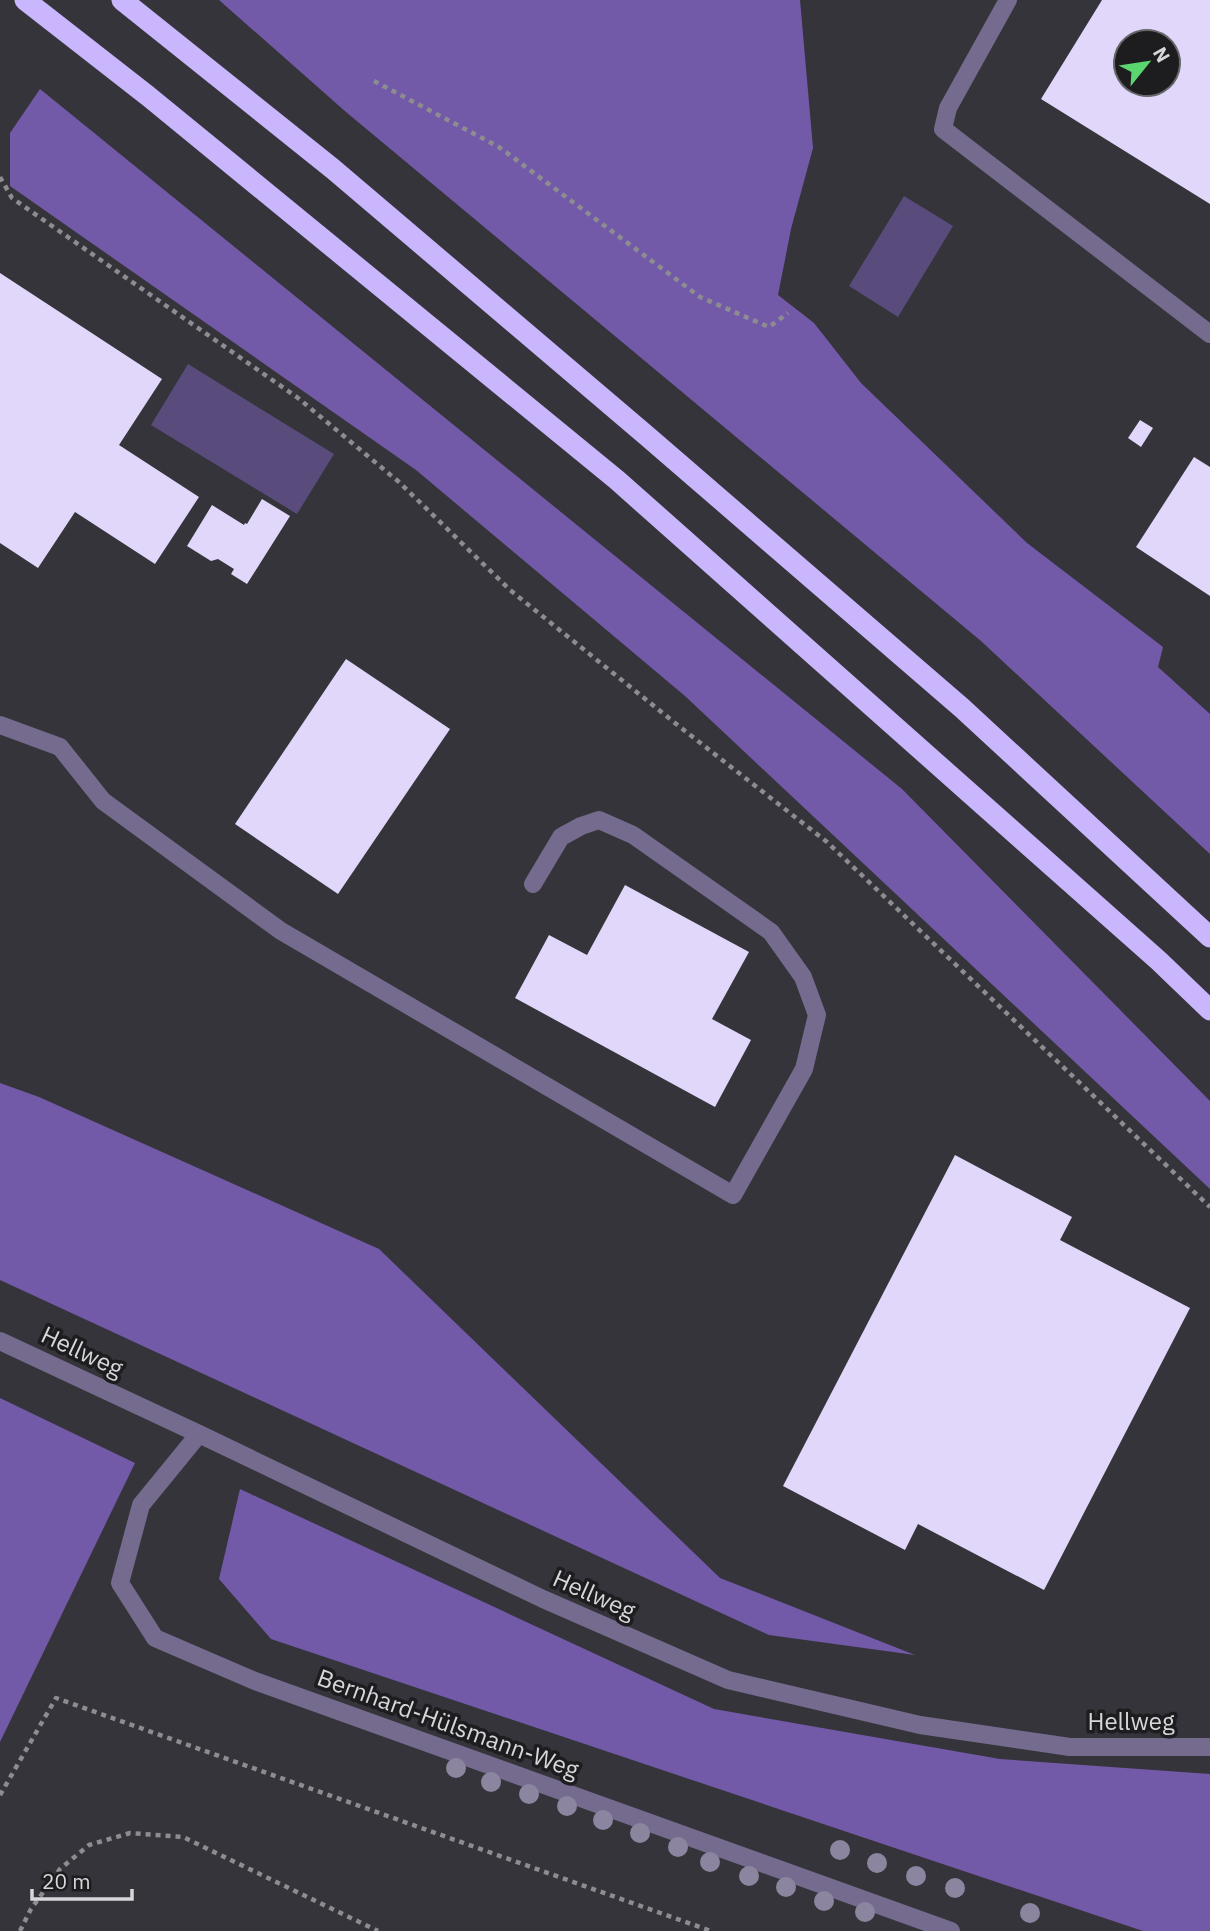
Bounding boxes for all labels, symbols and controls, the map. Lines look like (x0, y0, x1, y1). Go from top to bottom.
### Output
north arrow (1112, 28, 1182, 98)
text: N (1148, 43, 1176, 66)
street label: Hellweg (36, 1318, 129, 1384)
street label: Hellweg (548, 1562, 641, 1627)
street label: Bernhard-Hülsmann-Weg (313, 1661, 584, 1785)
street label: Hellweg (1087, 1705, 1175, 1737)
scale bar (32, 1857, 131, 1901)
text: 20 m (42, 1867, 91, 1895)

